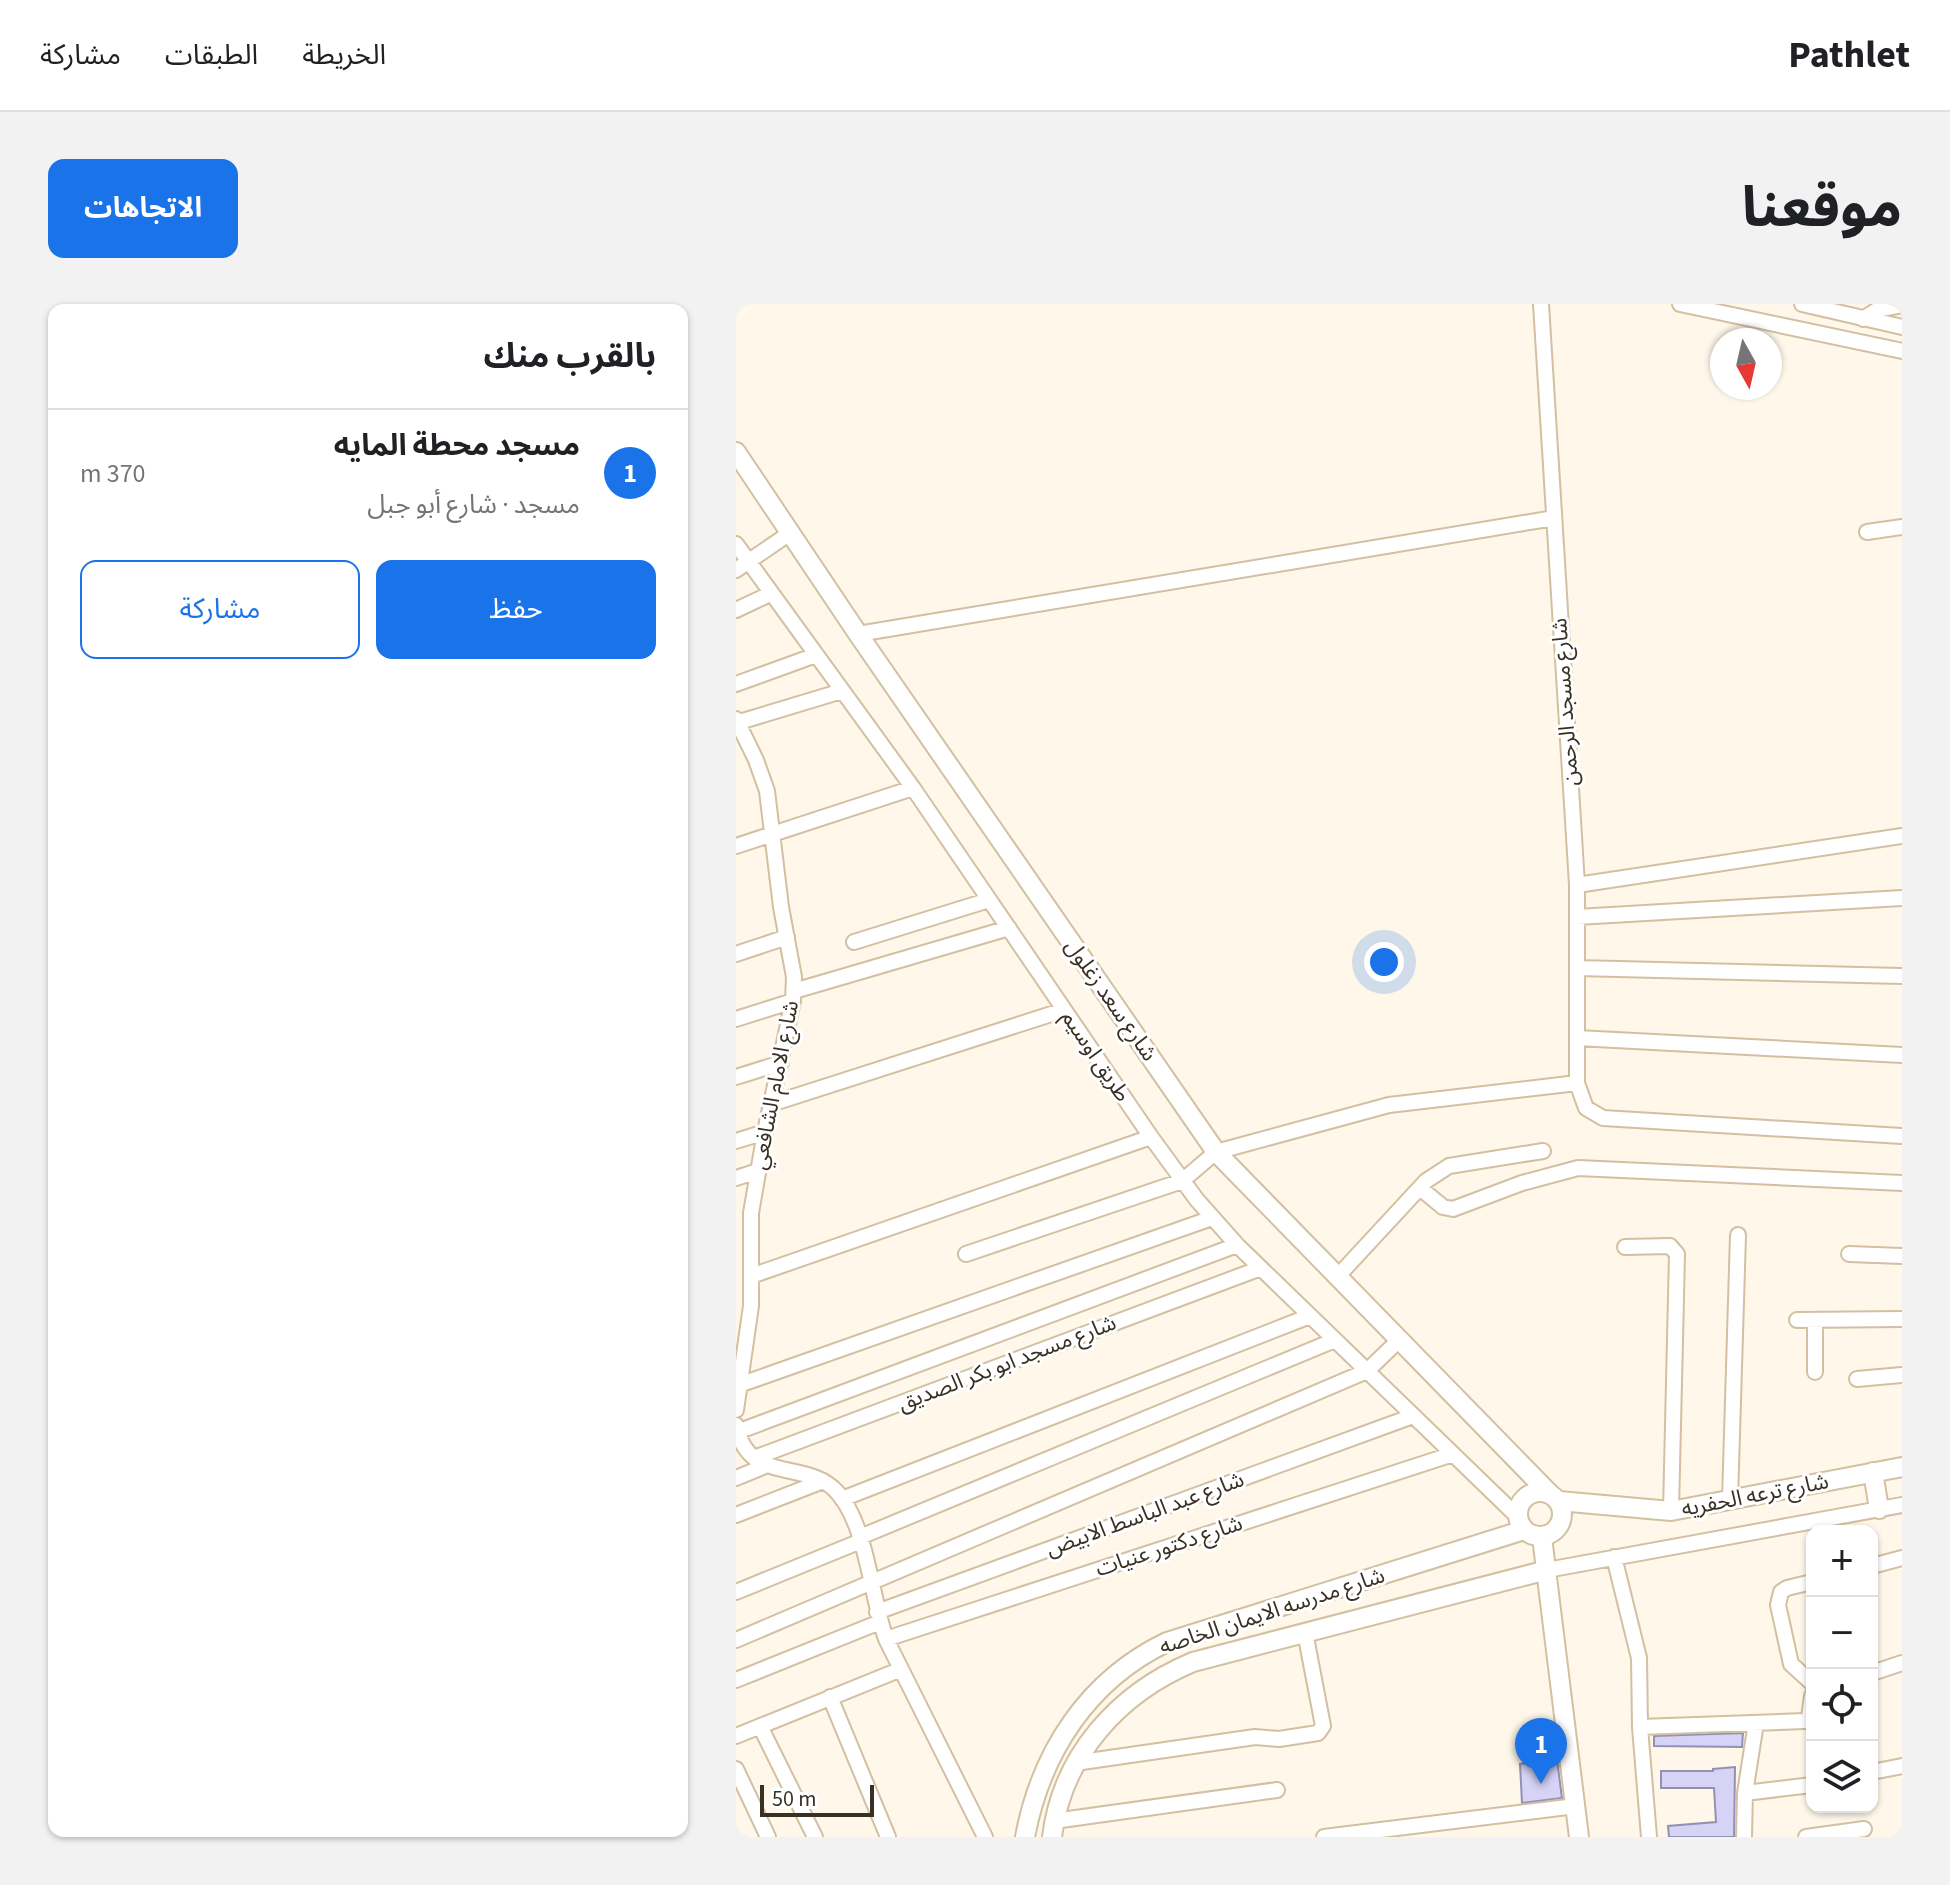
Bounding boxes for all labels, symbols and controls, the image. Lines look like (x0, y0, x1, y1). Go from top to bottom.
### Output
text: Pathlet (1788, 28, 1910, 82)
text: مشاركة (40, 35, 121, 75)
text: الطبقات (165, 35, 258, 75)
text: الخريطة (302, 35, 386, 75)
button: الاتجاهات (48, 159, 238, 258)
text: موقعنا (1742, 169, 1902, 248)
north arrow (1710, 328, 1782, 400)
text: بالقرب منك (483, 332, 656, 381)
text: مسجد محطة المايه (334, 424, 580, 467)
text: 370 m (80, 455, 146, 492)
text: 1 (623, 455, 637, 492)
text: مسجد · شارع أبو جبل (367, 486, 580, 523)
button: مشاركة (80, 560, 360, 659)
button: حفظ (376, 560, 656, 659)
street label: شارع مسجد الرحمن (1543, 617, 1587, 787)
street label: شارع سعد زغلول (1057, 932, 1165, 1068)
your location (1364, 942, 1404, 982)
street label: شارع الامام الشافعي (743, 998, 807, 1172)
street label: طريق اوسيم (1053, 1004, 1139, 1108)
street label: شارع مسجد ابو بكر الصديق (893, 1307, 1121, 1419)
street label: شارع عبد الباسط الابيض (1041, 1463, 1249, 1565)
street label: شارع ترعه الحفريه (1679, 1465, 1831, 1525)
street label: شارع دكتور عنيات (1091, 1507, 1247, 1585)
map controls (1806, 1525, 1878, 1813)
button: + (1806, 1525, 1878, 1597)
street label: شارع مدرسه الايمان الخاصه (1155, 1559, 1389, 1663)
button: − (1806, 1597, 1878, 1669)
button: locate (1806, 1669, 1878, 1741)
pin: 1 (1515, 1718, 1567, 1784)
button: layers (1806, 1741, 1878, 1813)
scale bar (760, 1781, 874, 1817)
text: 50 m (772, 1783, 817, 1815)

